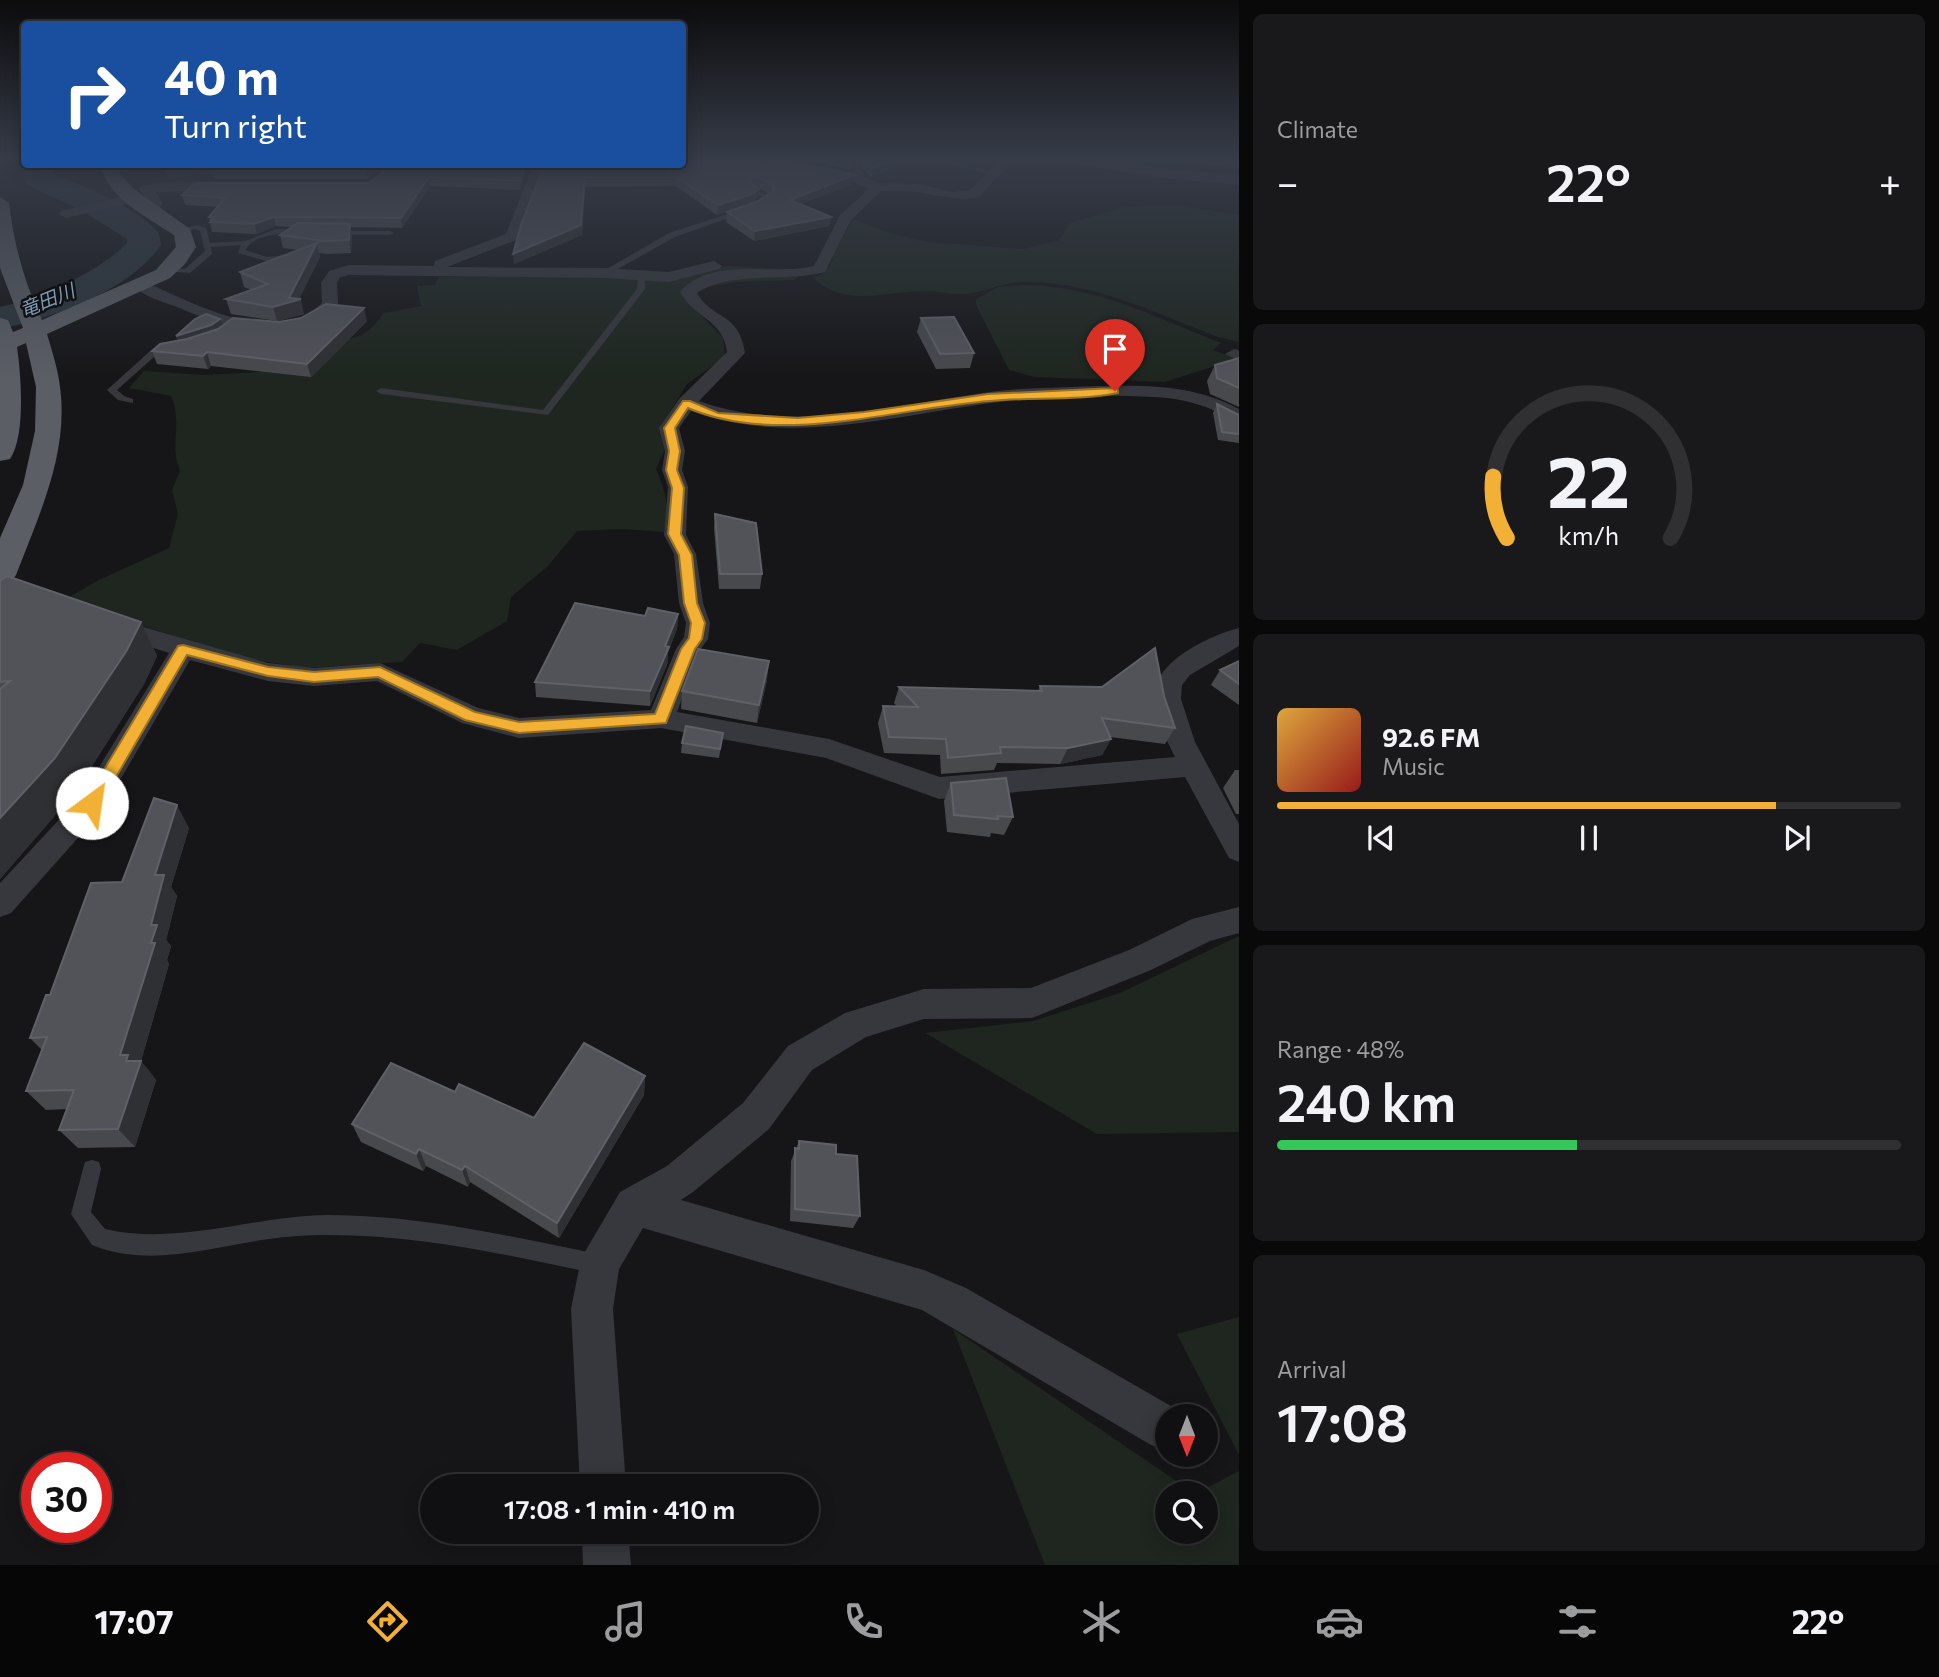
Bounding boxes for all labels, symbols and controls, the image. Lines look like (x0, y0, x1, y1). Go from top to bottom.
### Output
text: 40 m (164, 45, 279, 105)
icon: right (49, 49, 140, 140)
text: Turn right (164, 105, 307, 145)
text: Climate (1277, 115, 1358, 143)
text: 22° (1546, 149, 1631, 213)
text: − (1277, 158, 1299, 205)
text: + (1879, 158, 1901, 205)
water label: 竜田川 (16, 277, 79, 321)
pin (1085, 319, 1145, 391)
icon: arrive (1096, 330, 1134, 368)
text: 22 (1548, 435, 1630, 524)
text: km/h (1559, 520, 1619, 550)
text: 92.6 FM (1382, 721, 1480, 752)
text: Music (1382, 752, 1445, 780)
position arrow (55, 766, 129, 840)
icon: previous (1362, 819, 1400, 857)
icon: pause (1570, 819, 1608, 857)
icon: next (1778, 819, 1816, 857)
text: Range · 48% (1277, 1035, 1404, 1063)
text: 240 km (1277, 1069, 1456, 1133)
text: Arrival (1277, 1355, 1347, 1383)
text: 17:08 (1277, 1389, 1408, 1453)
north arrow (1155, 1404, 1218, 1466)
map controls (1155, 1404, 1218, 1544)
speed limit sign: 30 (21, 1452, 112, 1543)
button: search (1155, 1481, 1218, 1544)
text: 17:08 · 1 min · 410 m (504, 1493, 735, 1524)
icon: directions (363, 1597, 412, 1646)
icon: music (601, 1597, 650, 1646)
icon: phone (839, 1597, 888, 1646)
icon: climate (1077, 1597, 1126, 1646)
icon: car (1315, 1597, 1364, 1646)
icon: filters (1553, 1597, 1602, 1646)
text: 17:07 (95, 1601, 174, 1641)
text: 22° (1792, 1601, 1844, 1641)

